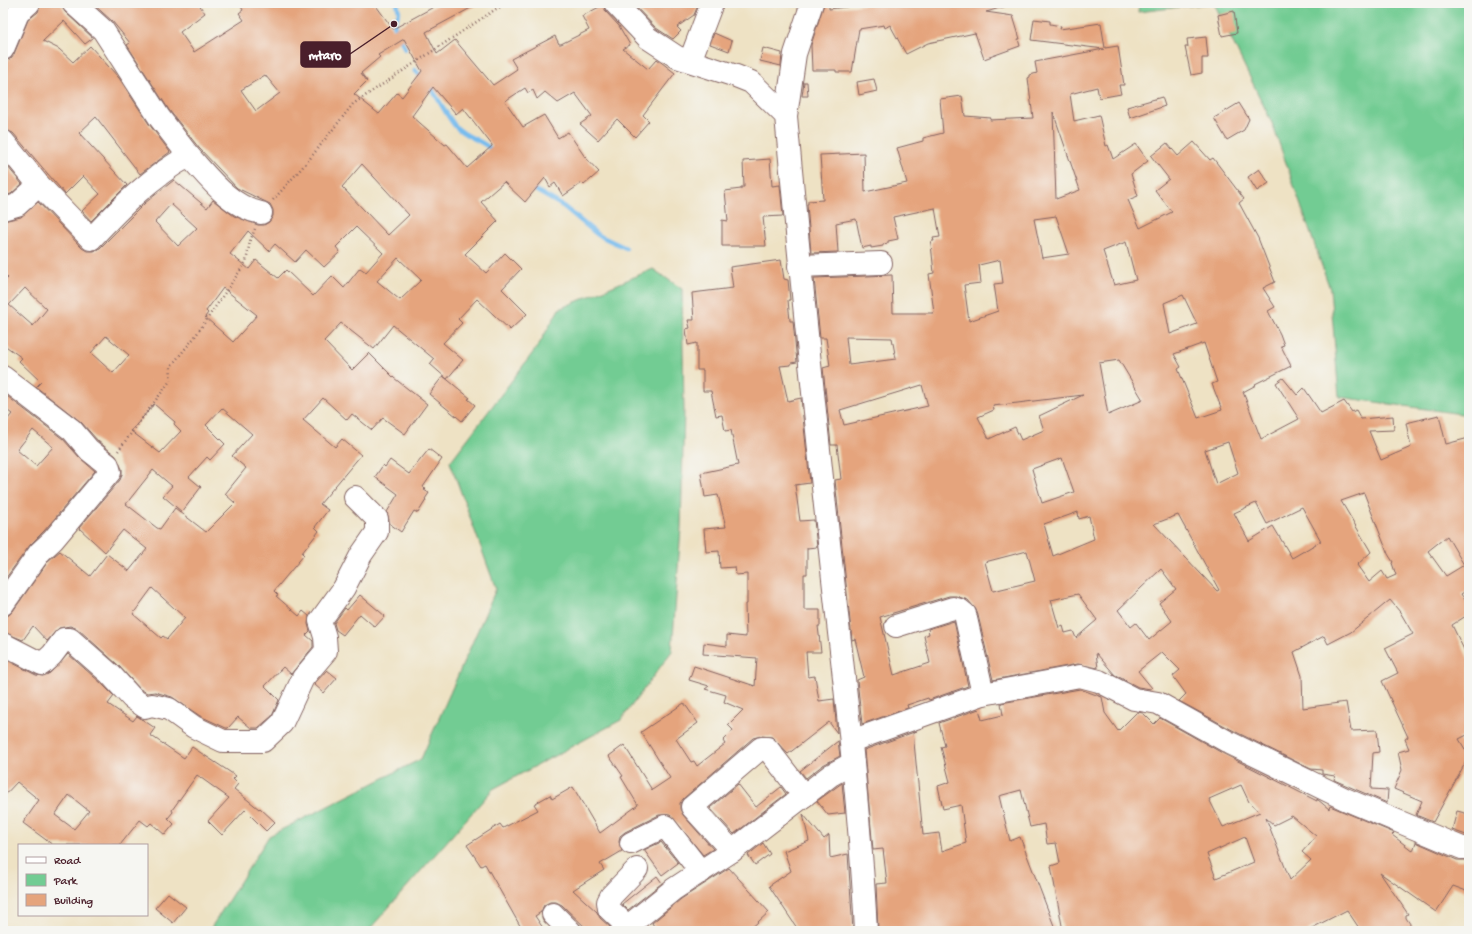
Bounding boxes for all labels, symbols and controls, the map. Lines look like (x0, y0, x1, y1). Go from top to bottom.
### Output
callout: mtaro (301, 42, 350, 67)
text: mtaro (308, 49, 342, 64)
legend (18, 844, 148, 916)
text: Road (54, 855, 81, 869)
text: Park (53, 875, 79, 889)
text: Building (53, 895, 93, 909)

